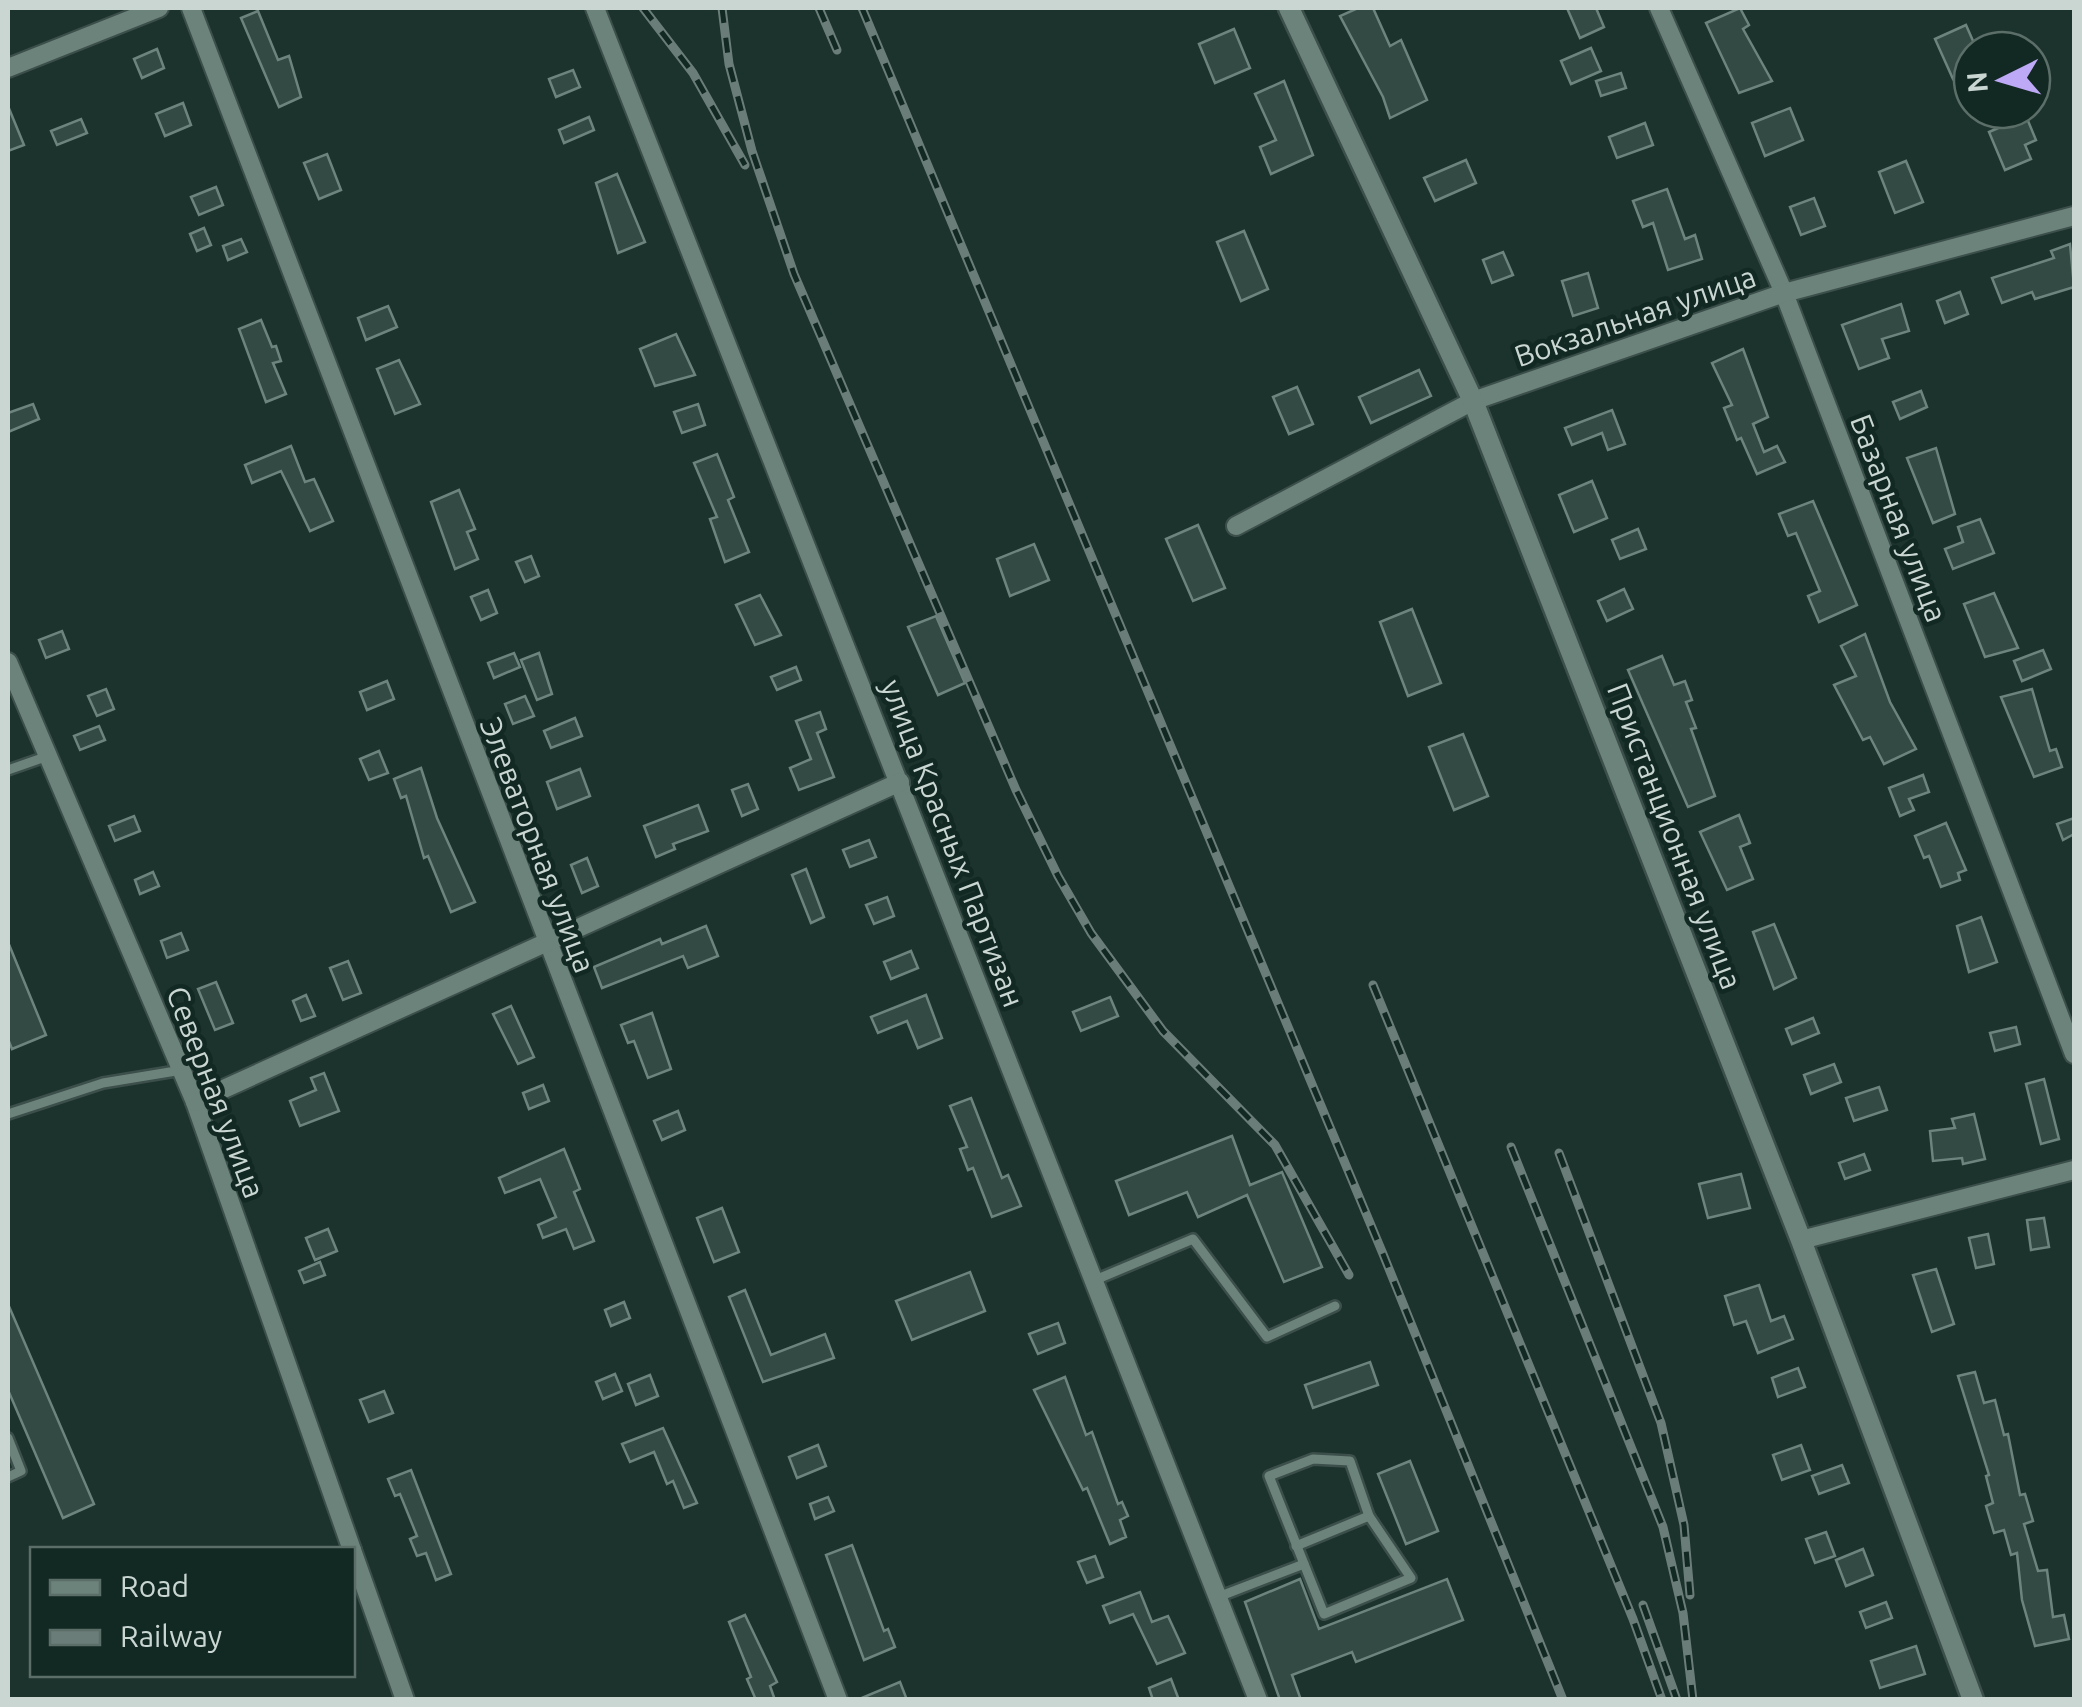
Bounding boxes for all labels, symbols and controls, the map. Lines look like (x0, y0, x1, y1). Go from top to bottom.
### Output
north arrow (1952, 30, 2052, 130)
text: N (1960, 70, 1993, 94)
street label: Вокзальная улица (1510, 259, 1760, 373)
street label: Базарная улица (1844, 410, 1954, 626)
street label: улица Красных Партизан (875, 674, 1031, 1012)
street label: Пристанционная улица (1601, 678, 1749, 994)
street label: Элеваторная улица (474, 713, 602, 977)
street label: Северная улица (160, 981, 272, 1203)
legend (30, 1547, 355, 1677)
text: Road (120, 1569, 189, 1603)
text: Railway (120, 1619, 222, 1653)

